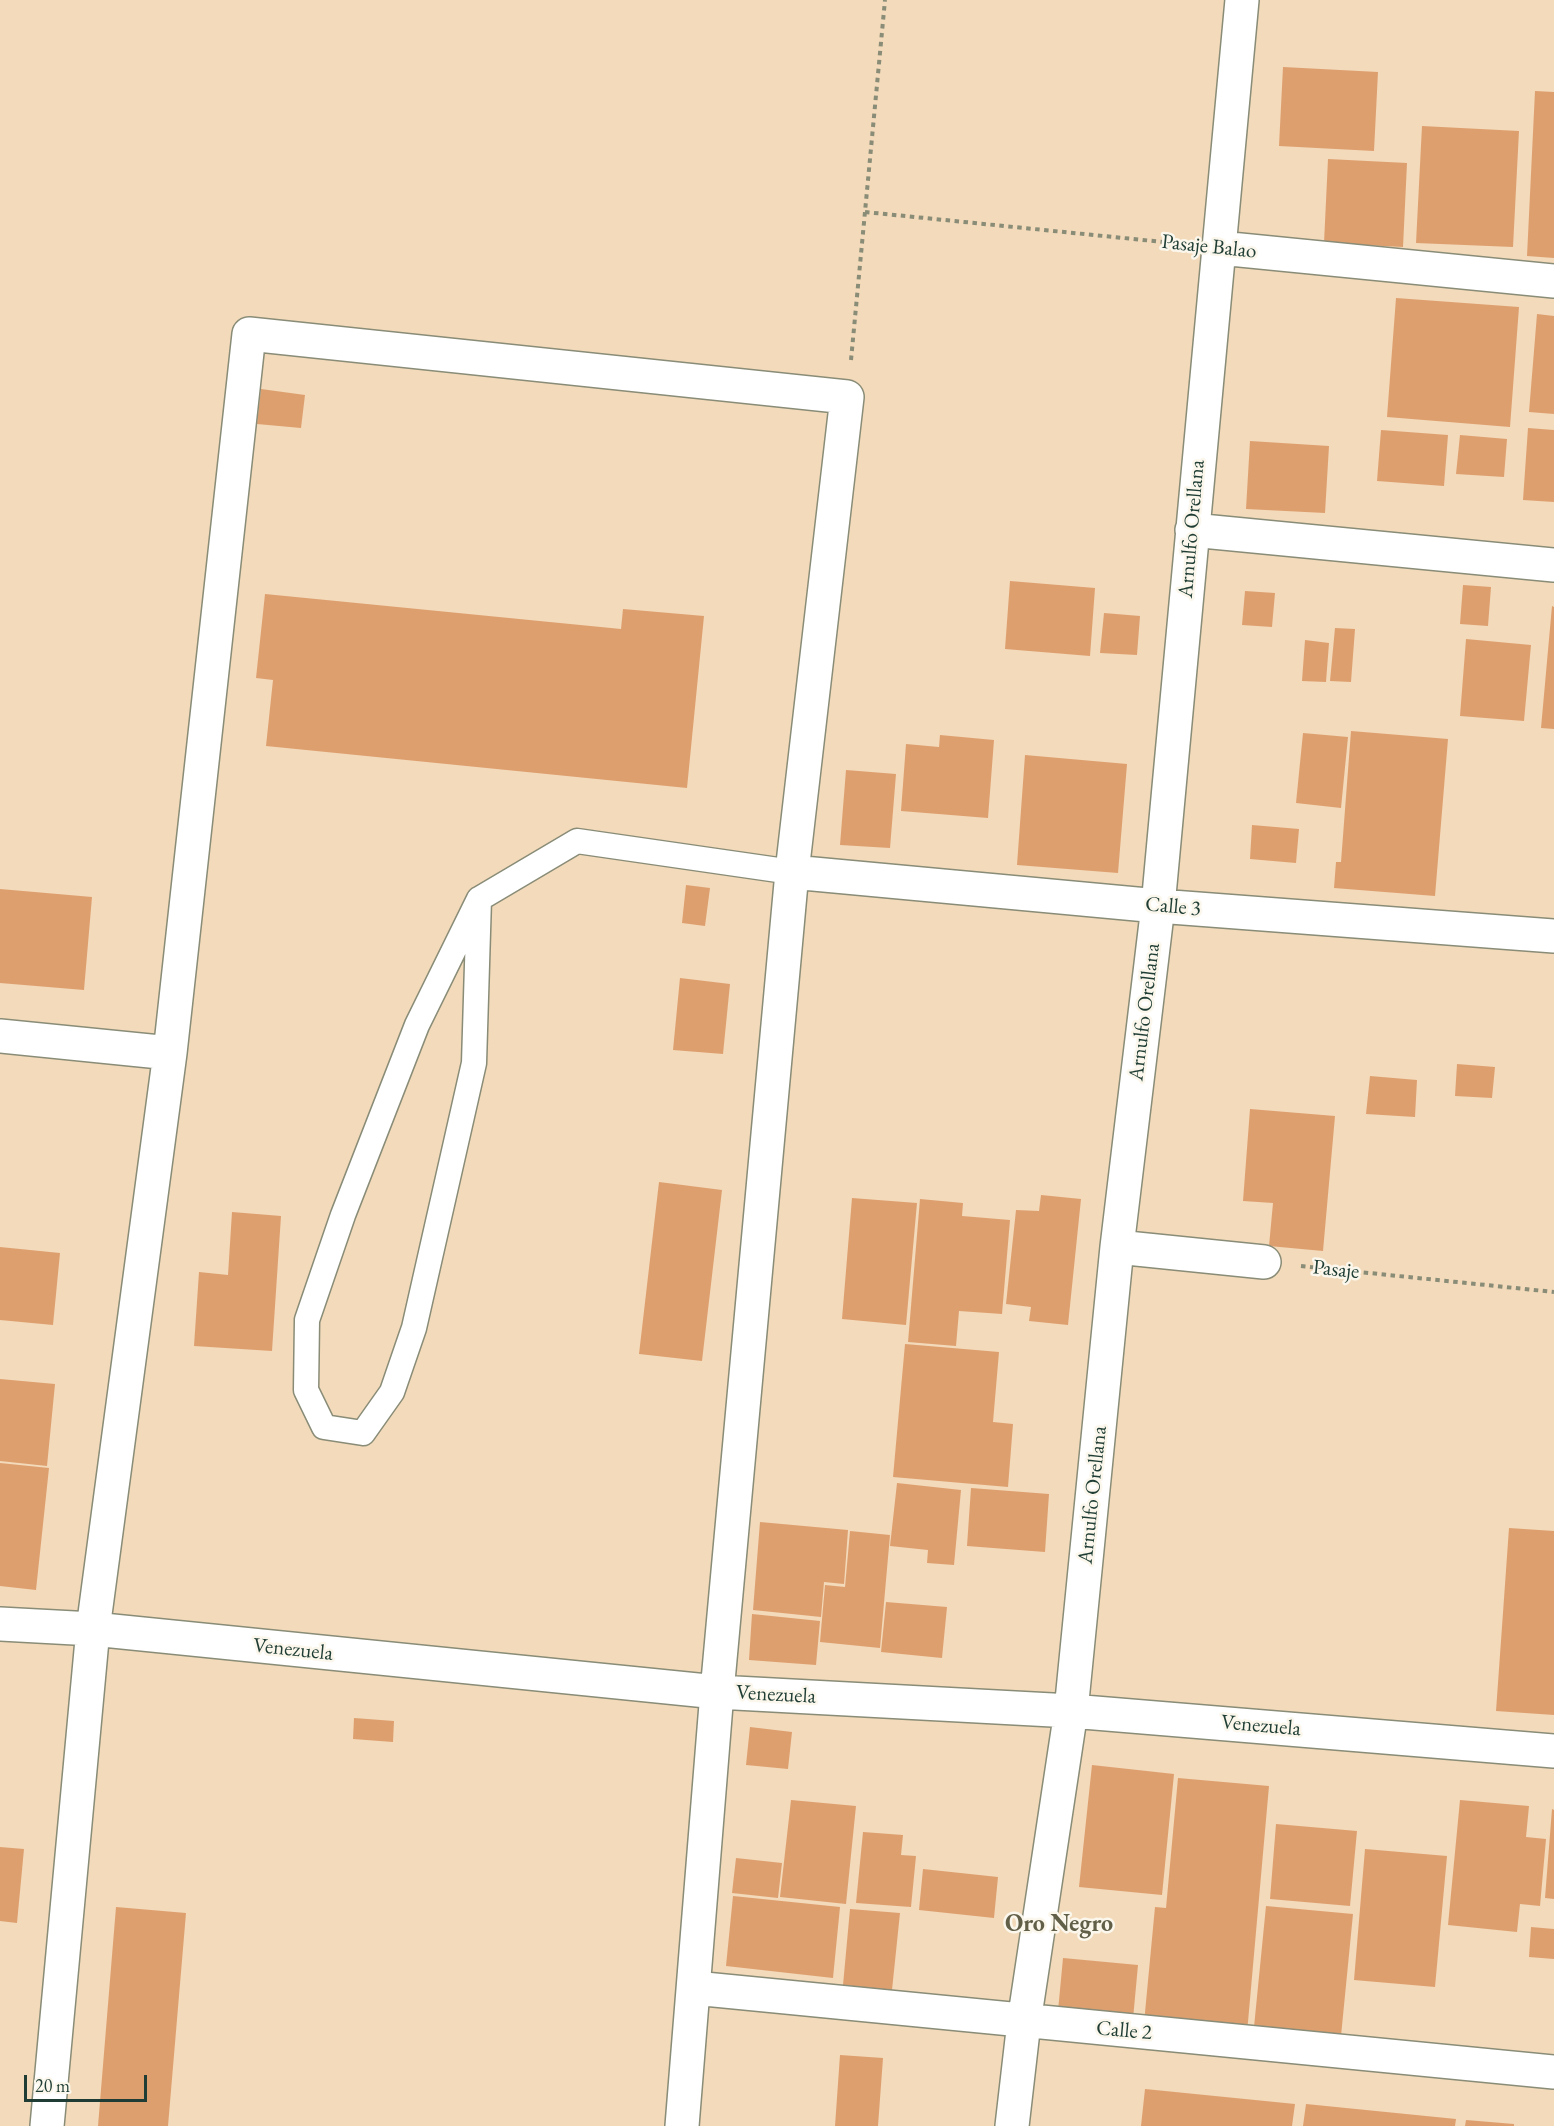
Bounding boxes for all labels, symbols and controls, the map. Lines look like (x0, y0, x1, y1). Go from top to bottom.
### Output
street label: Pasaje Balao (1160, 229, 1258, 265)
street label: Arnulfo Orellana (1173, 459, 1211, 599)
street label: Calle 3 (1144, 892, 1202, 922)
street label: Arnulfo Orellana (1124, 942, 1166, 1082)
street label: Pasaje (1311, 1255, 1361, 1285)
street label: Arnulfo Orellana (1073, 1425, 1113, 1565)
street label: Venezuela (252, 1633, 334, 1667)
street label: Venezuela (735, 1680, 817, 1710)
street label: Venezuela (1220, 1710, 1302, 1742)
district label: Oro Negro (1005, 1910, 1113, 1938)
street label: Calle 2 (1095, 2016, 1153, 2046)
scale bar (27, 2063, 150, 2101)
text: 20 m (35, 2074, 70, 2097)

